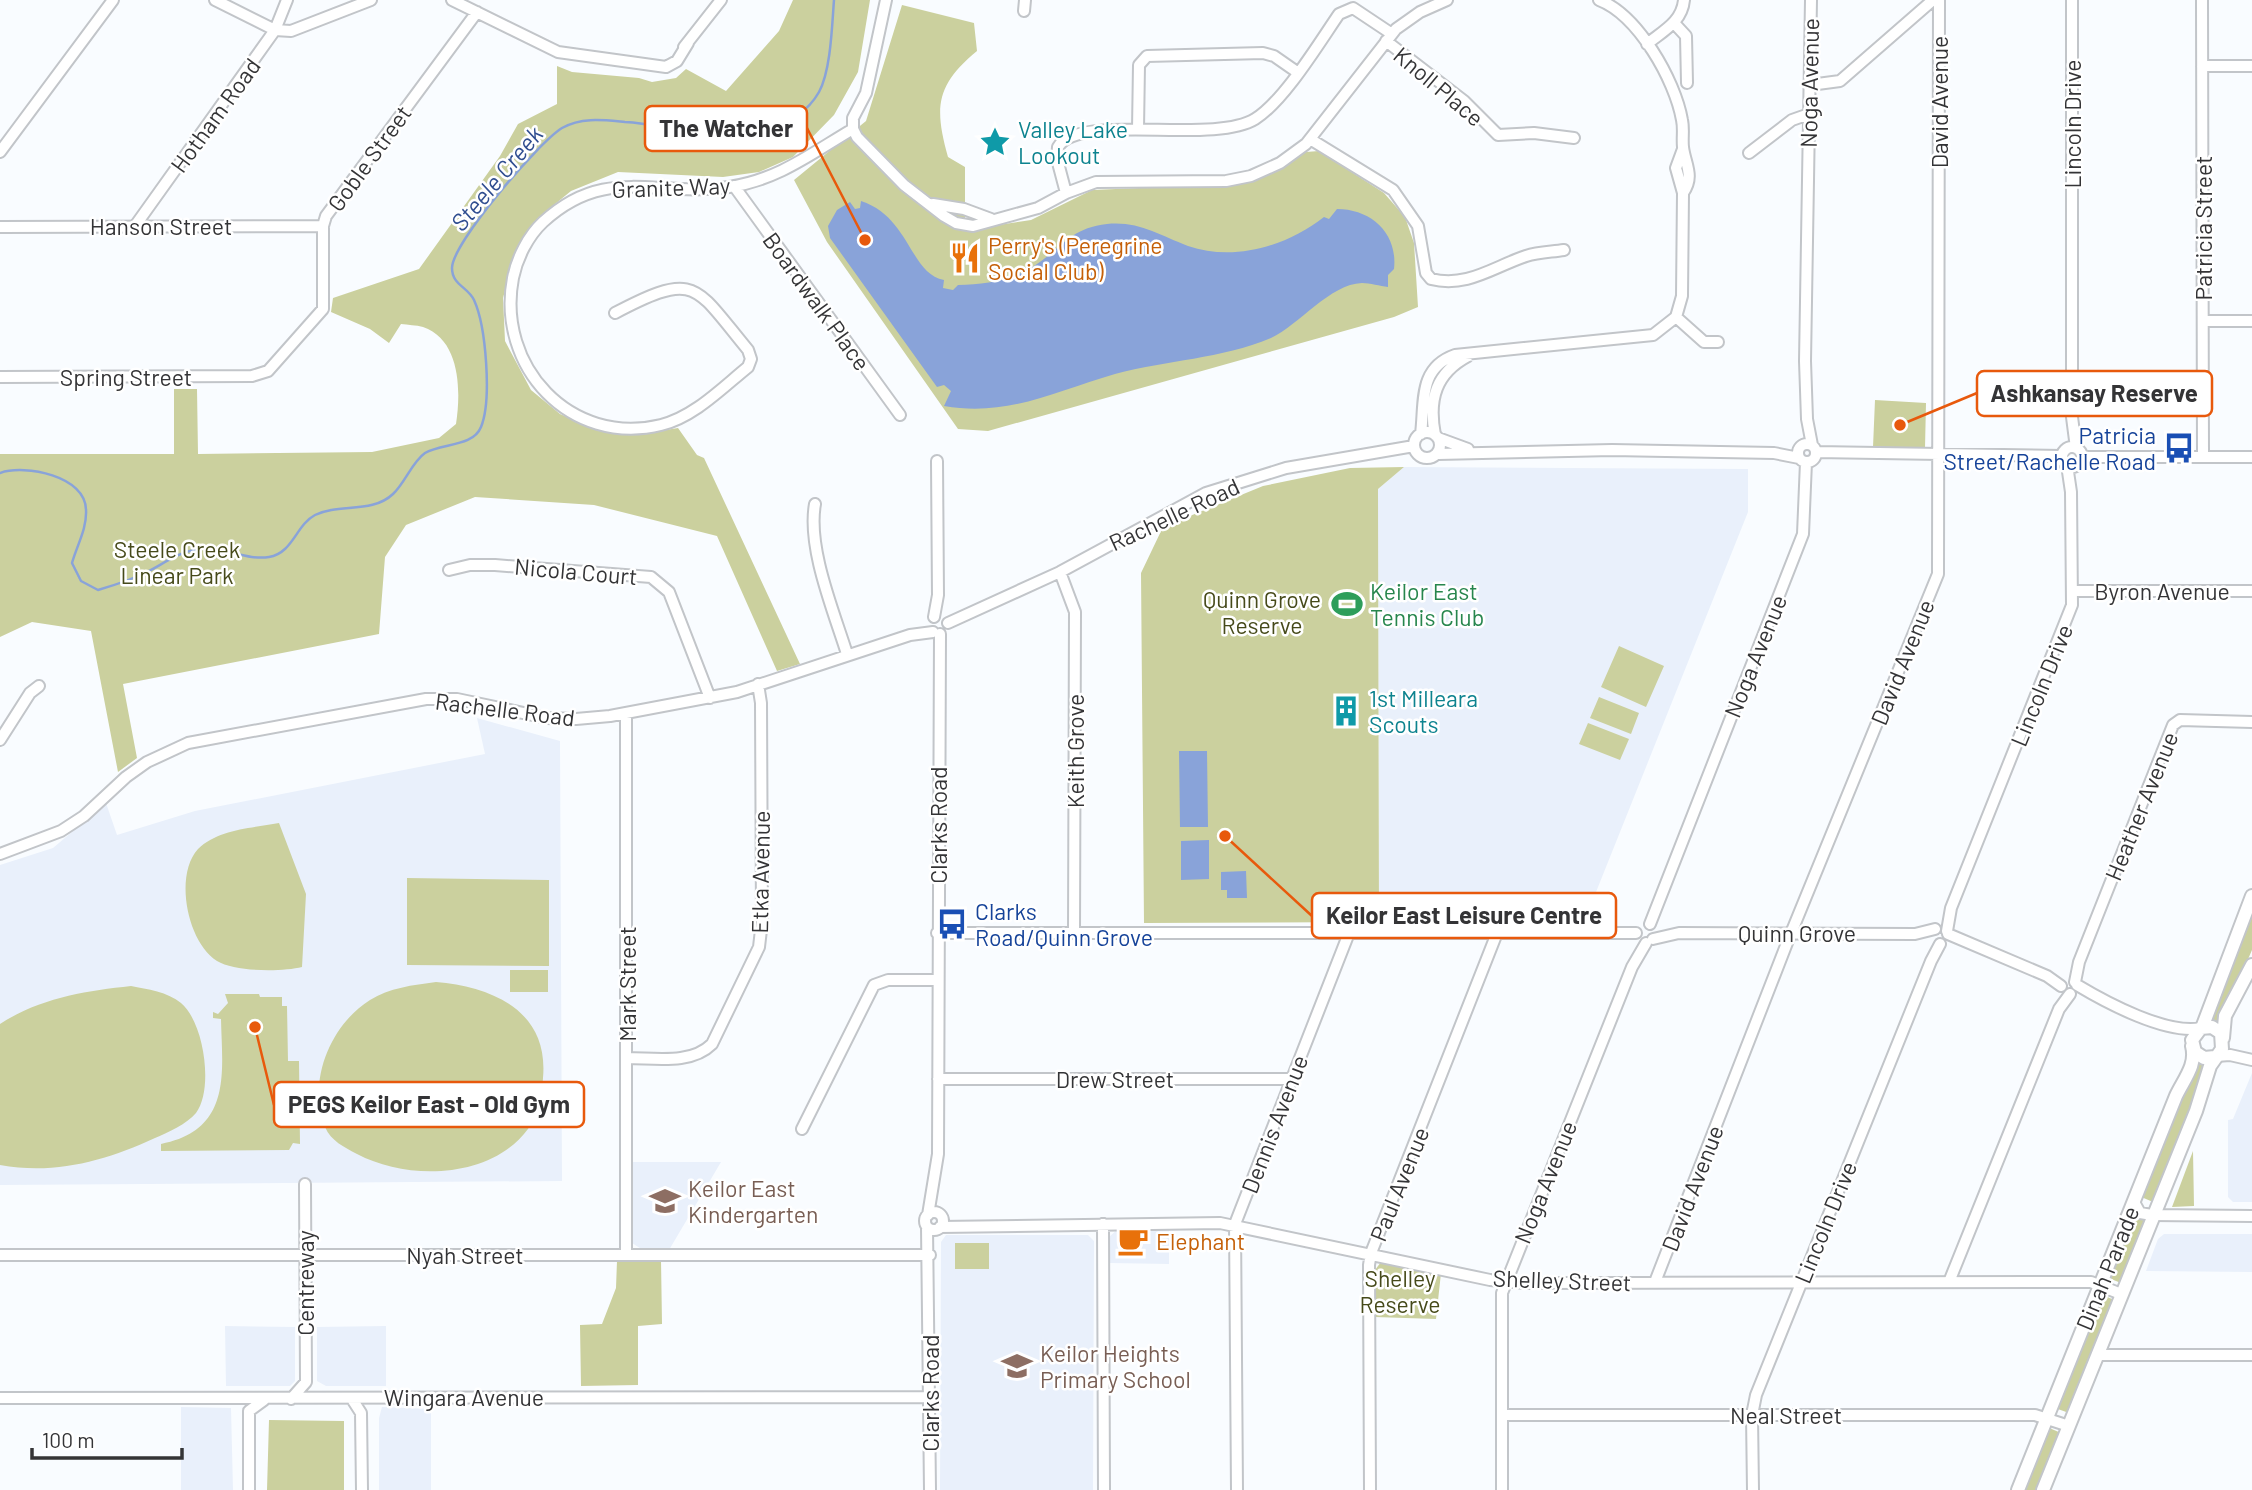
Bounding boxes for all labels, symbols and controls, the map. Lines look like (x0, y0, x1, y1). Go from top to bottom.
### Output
street label: Noga Avenue (1794, 18, 1824, 148)
street label: David Avenue (1925, 36, 1953, 168)
street label: Knoll Place (1388, 40, 1490, 132)
street label: Hotham Road (164, 52, 266, 178)
street label: Lincoln Drive (2058, 59, 2086, 189)
street label: Goble Street (321, 100, 417, 216)
callout: The Watcher (645, 106, 807, 151)
text: The Watcher (659, 113, 793, 142)
place label: Valley Lake Lookout (1018, 115, 1128, 169)
water label: Steele Creek (444, 119, 548, 236)
place icon: Valley Lake Lookout (978, 125, 1012, 159)
street label: Patricia Street (2189, 156, 2217, 300)
street label: Granite Way (611, 171, 731, 203)
street label: Hanson Street (90, 212, 232, 240)
street label: Boardwalk Place (758, 226, 876, 376)
place label: Perry's (Peregrine Social Club) (988, 231, 1163, 285)
restaurant icon: Perry's (Peregrine Social Club) (948, 241, 982, 275)
street label: Spring Street (60, 363, 192, 391)
callout: Ashkansay Reserve (1977, 371, 2212, 416)
text: Ashkansay Reserve (1990, 378, 2198, 407)
place label: Patricia Street/Rachelle Road (1943, 421, 2156, 475)
bus stop icon: Patricia Street/Rachelle Road (2162, 431, 2196, 465)
street label: Rachelle Road (1104, 472, 1244, 556)
park label: Steele Creek Linear Park (114, 535, 240, 589)
street label: Nicola Court (513, 552, 639, 590)
place label: Keilor East Tennis Club (1370, 577, 1484, 631)
street label: Byron Avenue (2094, 577, 2230, 605)
park label: Quinn Grove Reserve (1203, 585, 1321, 639)
sports icon: Keilor East Tennis Club (1330, 587, 1364, 621)
street label: Noga Avenue (1718, 591, 1792, 721)
street label: David Avenue (1864, 595, 1940, 729)
street label: Lincoln Drive (2004, 620, 2078, 750)
place label: 1st Milleara Scouts (1369, 684, 1478, 738)
street label: Rachelle Road (434, 687, 576, 731)
street label: Keith Grove (1061, 694, 1089, 808)
building icon: 1st Milleara Scouts (1329, 694, 1363, 728)
street label: Heather Avenue (2098, 728, 2184, 884)
street label: Clarks Road (924, 766, 952, 884)
street label: Etka Avenue (745, 810, 775, 934)
callout: Keilor East Leisure Centre (1312, 893, 1616, 938)
place label: Clarks Road/Quinn Grove (975, 897, 1153, 951)
text: Keilor East Leisure Centre (1326, 900, 1602, 929)
bus stop icon: Clarks Road/Quinn Grove (935, 907, 969, 941)
street label: Quinn Grove (1738, 919, 1856, 947)
street label: Mark Street (613, 926, 641, 1042)
street label: Dennis Avenue (1235, 1051, 1313, 1197)
street label: Drew Street (1056, 1065, 1174, 1093)
callout: PEGS Keilor East - Old Gym (274, 1082, 584, 1127)
text: PEGS Keilor East - Old Gym (288, 1089, 570, 1118)
street label: Noga Avenue (1508, 1117, 1582, 1247)
street label: David Avenue (1655, 1121, 1729, 1255)
street label: Paul Avenue (1363, 1123, 1435, 1245)
street label: Lincoln Drive (1788, 1157, 1862, 1287)
place label: Keilor East Kindergarten (688, 1174, 819, 1228)
school or university icon: Keilor East Kindergarten (648, 1184, 682, 1218)
street label: Dinah Parade (2069, 1202, 2145, 1334)
cafe icon: Elephant (1116, 1224, 1150, 1258)
place label: Elephant (1156, 1227, 1245, 1255)
street label: Centreway (291, 1230, 319, 1336)
street label: Nyah Street (406, 1241, 524, 1269)
park label: Shelley Reserve (1359, 1264, 1441, 1318)
street label: Shelley Street (1492, 1264, 1632, 1296)
street label: Clarks Road (916, 1334, 944, 1452)
place label: Keilor Heights Primary School (1040, 1339, 1191, 1393)
school or university icon: Keilor Heights Primary School (1000, 1349, 1034, 1383)
street label: Wingara Avenue (384, 1383, 544, 1411)
street label: Neal Street (1730, 1401, 1842, 1429)
scale bar (32, 1416, 182, 1460)
text: 100 m (42, 1427, 95, 1452)

